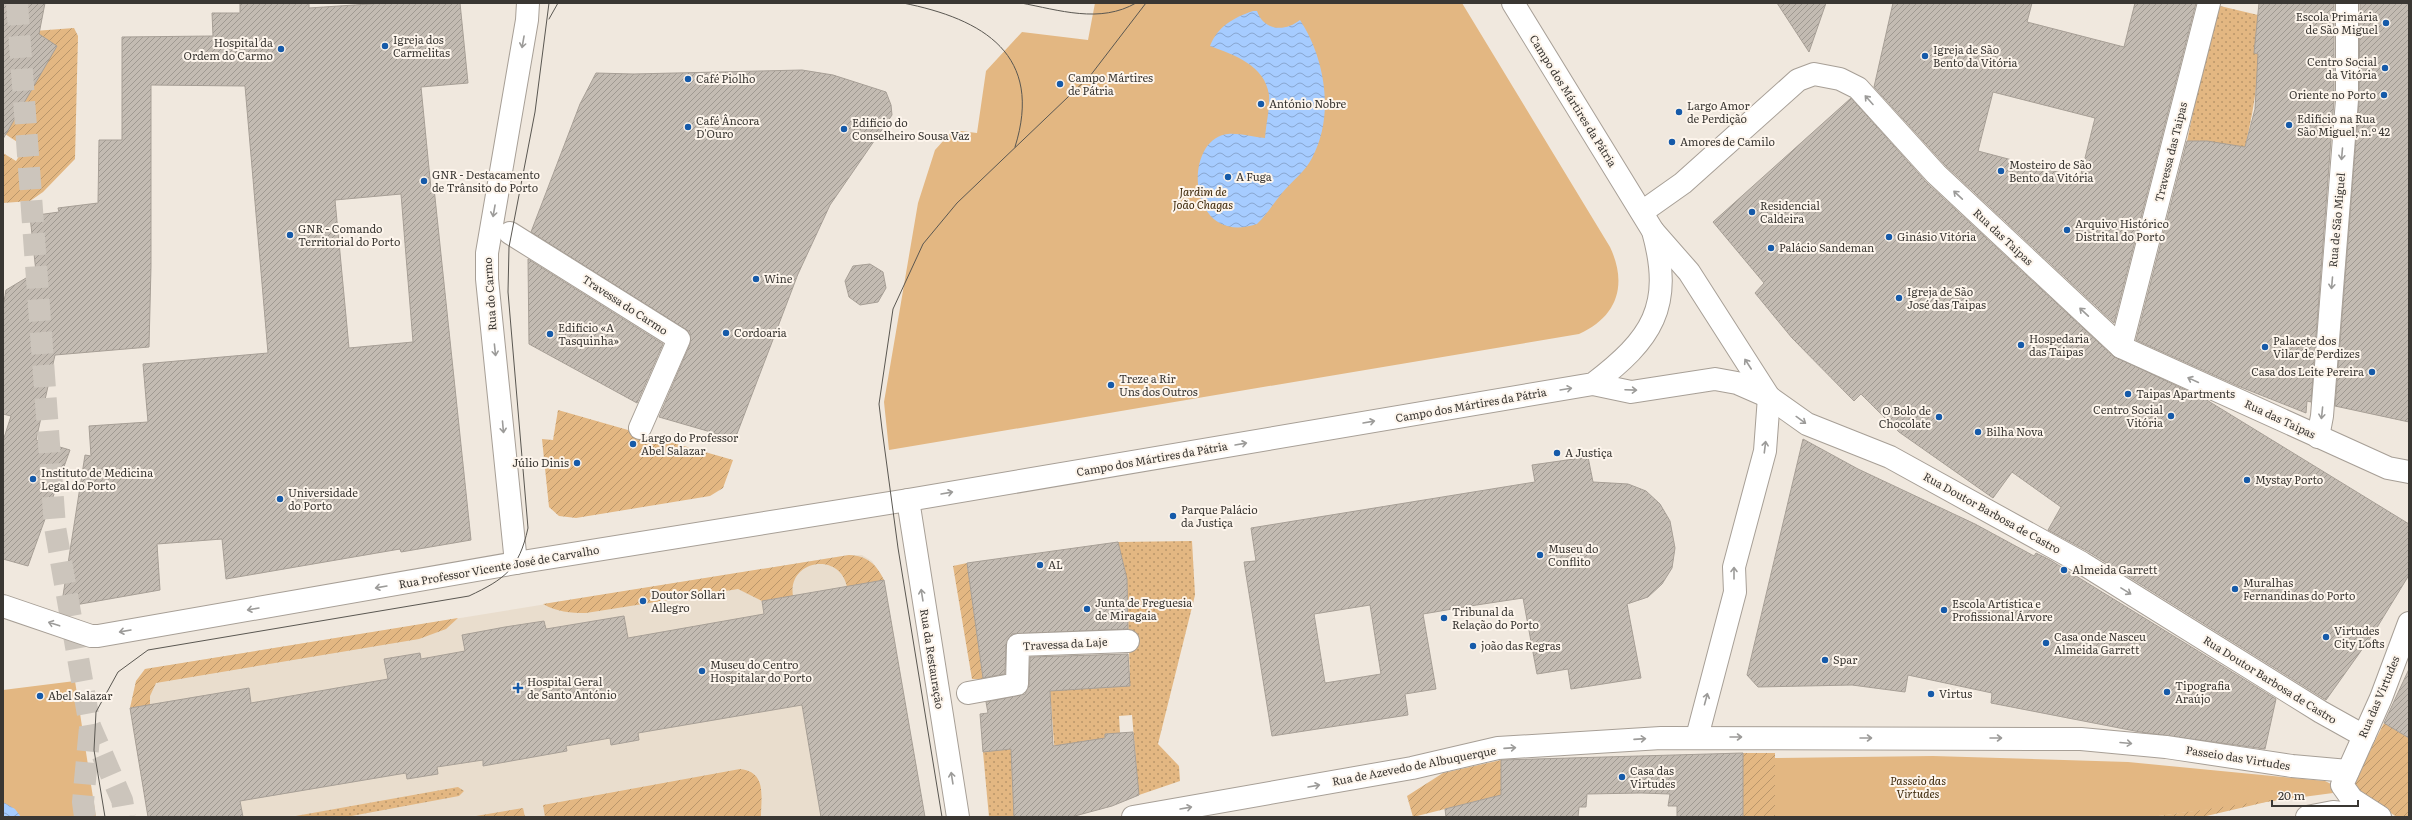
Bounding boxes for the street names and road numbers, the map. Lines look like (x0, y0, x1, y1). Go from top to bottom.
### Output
street label: Campo dos Mártires da Pátria (1526, 31, 1621, 170)
street label: Travessa das Taipas (2150, 100, 2190, 203)
street label: Rua de São Miguel (2324, 172, 2348, 268)
street label: Rua das Taipas (1970, 204, 2037, 268)
street label: Rua do Carmo (478, 257, 500, 331)
street label: Travessa do Carmo (580, 270, 672, 338)
street label: Campo dos Mártires da Pátria (1394, 383, 1548, 425)
street label: Rua das Taipas (2242, 395, 2319, 442)
street label: Campo dos Mártires da Pátria (1075, 437, 1229, 479)
street label: Rua Doutor Barbosa de Castro (1921, 468, 2064, 557)
street label: Rua Professor Vicente José de Carvalho (397, 540, 600, 592)
street label: Rua da Restauração (917, 608, 949, 710)
street label: Rua Doutor Barbosa de Castro (2201, 631, 2340, 727)
street label: Travessa da Laje (1022, 633, 1108, 653)
street label: Rua das Virtudes (2354, 653, 2403, 740)
street label: Rua de Azevedo de Albuquerque (1331, 741, 1497, 789)
street label: Passeio das Virtudes (2185, 741, 2291, 773)

